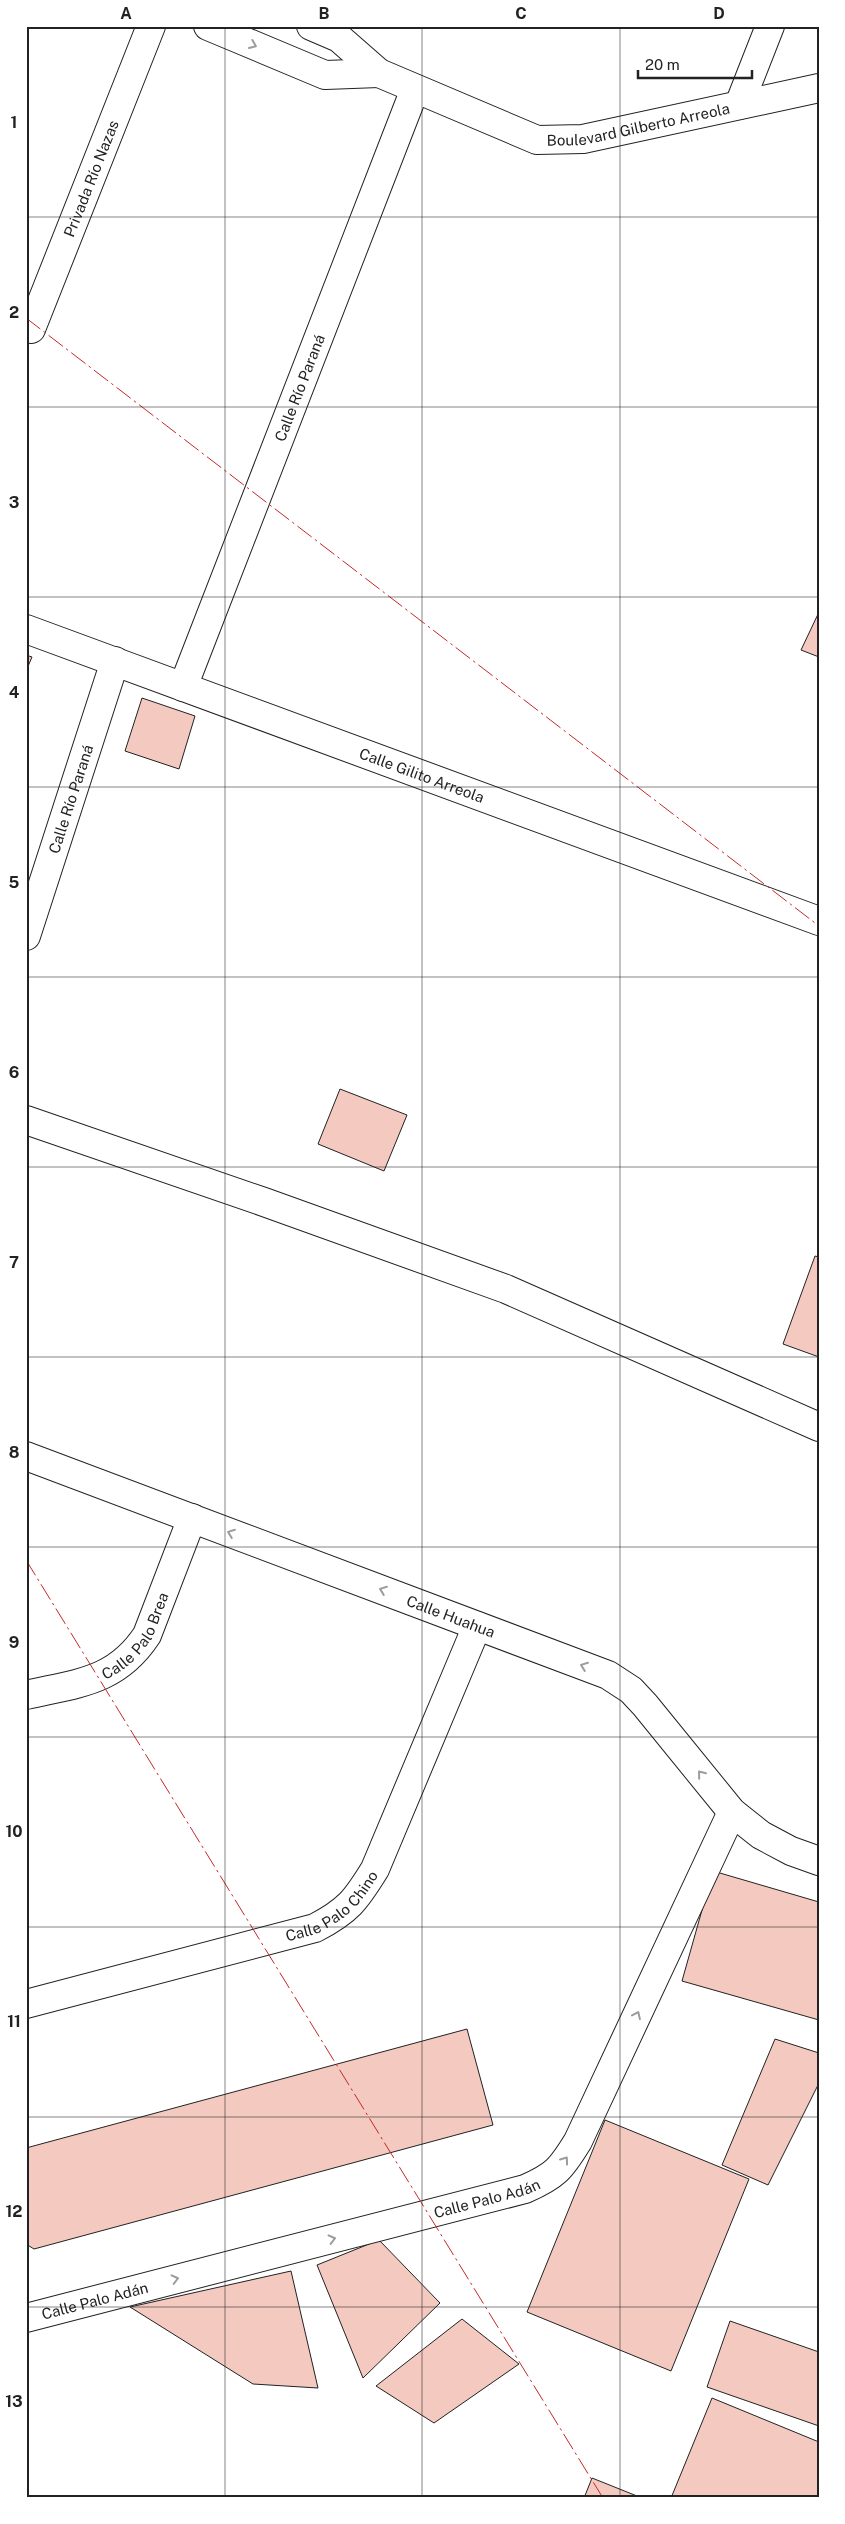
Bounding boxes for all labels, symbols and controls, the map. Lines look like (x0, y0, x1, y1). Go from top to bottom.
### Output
text: A (120, 4, 132, 23)
text: B (319, 4, 330, 23)
text: C (515, 4, 527, 23)
text: D (713, 4, 725, 23)
one-way arrow (249, 39, 257, 49)
scale bar (638, 48, 751, 80)
text: 20 m (645, 56, 680, 73)
street label: Boulevard Gilberto Arreola (547, 99, 731, 148)
text: 1 (11, 113, 17, 132)
street label: Privada Río Nazas (60, 118, 121, 239)
text: 2 (9, 303, 19, 322)
street label: Calle Río Paraná (271, 332, 328, 444)
text: 3 (9, 493, 19, 512)
text: 4 (9, 683, 20, 702)
street label: Calle Río Paraná (45, 742, 96, 856)
street label: Calle Gilito Arreola (357, 744, 487, 806)
text: 5 (9, 873, 20, 892)
text: 6 (9, 1063, 19, 1082)
text: 7 (9, 1253, 19, 1272)
text: 8 (9, 1443, 20, 1462)
one-way arrow (227, 1529, 236, 1539)
one-way arrow (379, 1586, 388, 1596)
street label: Calle Palo Brea (99, 1590, 171, 1682)
street label: Calle Huahua (404, 1592, 498, 1640)
text: 9 (9, 1633, 19, 1652)
one-way arrow (581, 1662, 589, 1672)
one-way arrow (699, 1771, 707, 1780)
text: 10 (5, 1822, 23, 1841)
street label: Calle Palo Chino (284, 1867, 380, 1944)
one-way arrow (631, 2011, 641, 2020)
text: 11 (7, 2012, 21, 2031)
one-way arrow (560, 2157, 568, 2166)
street label: Calle Palo Adán (432, 2175, 543, 2221)
text: 12 (5, 2202, 23, 2221)
one-way arrow (328, 2234, 336, 2244)
one-way arrow (171, 2275, 179, 2285)
street label: Calle Palo Adán (40, 2278, 150, 2322)
text: 13 (5, 2392, 23, 2411)

